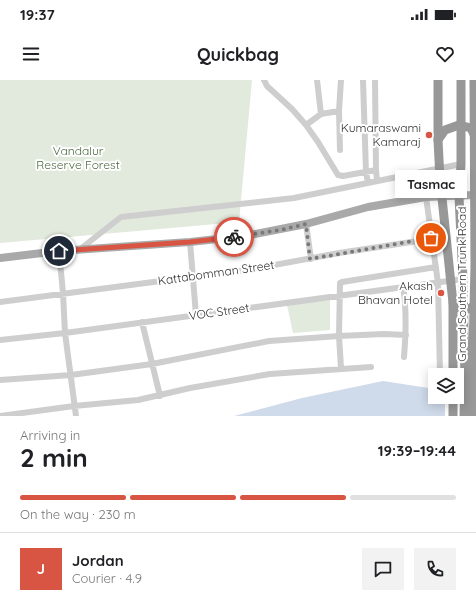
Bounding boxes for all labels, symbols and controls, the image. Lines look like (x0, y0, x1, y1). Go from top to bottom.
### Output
text: 19:37 (20, 5, 55, 24)
icon: menu (20, 43, 42, 65)
text: Quickbag (197, 43, 279, 66)
icon: heart (434, 43, 456, 65)
place label: Kumaraswami Kamaraj (341, 120, 421, 149)
marker: Kumaraswami Kamaraj (424, 130, 434, 140)
park label: Vandalur Reserve Forest (36, 143, 120, 172)
callout: Tasmac (395, 170, 467, 198)
text: Tasmac (407, 176, 455, 192)
street label: Grand Southern Trunk Road (454, 206, 469, 362)
courier (214, 217, 254, 257)
pin (414, 221, 448, 255)
icon: bike (223, 226, 245, 248)
icon: bag (420, 227, 442, 249)
pin (42, 234, 76, 268)
icon: home (48, 240, 70, 262)
street label: Kattabomman Street (157, 257, 275, 288)
place label: Akash Bhavan Hotel (358, 278, 433, 307)
marker: Akash Bhavan Hotel (436, 288, 446, 298)
street label: VOC Street (188, 300, 250, 323)
map controls (428, 368, 464, 404)
button: layers (428, 368, 464, 404)
text: Arriving in (20, 427, 80, 443)
text: 2 min (20, 441, 88, 474)
text: 19:39–19:44 (378, 441, 456, 460)
text: On the way · 230 m (20, 506, 136, 522)
button: chat (362, 548, 404, 590)
button: phone (414, 548, 456, 590)
text: Jordan (72, 551, 124, 570)
text: J (37, 559, 45, 578)
text: Courier · 4.9 (72, 570, 142, 586)

